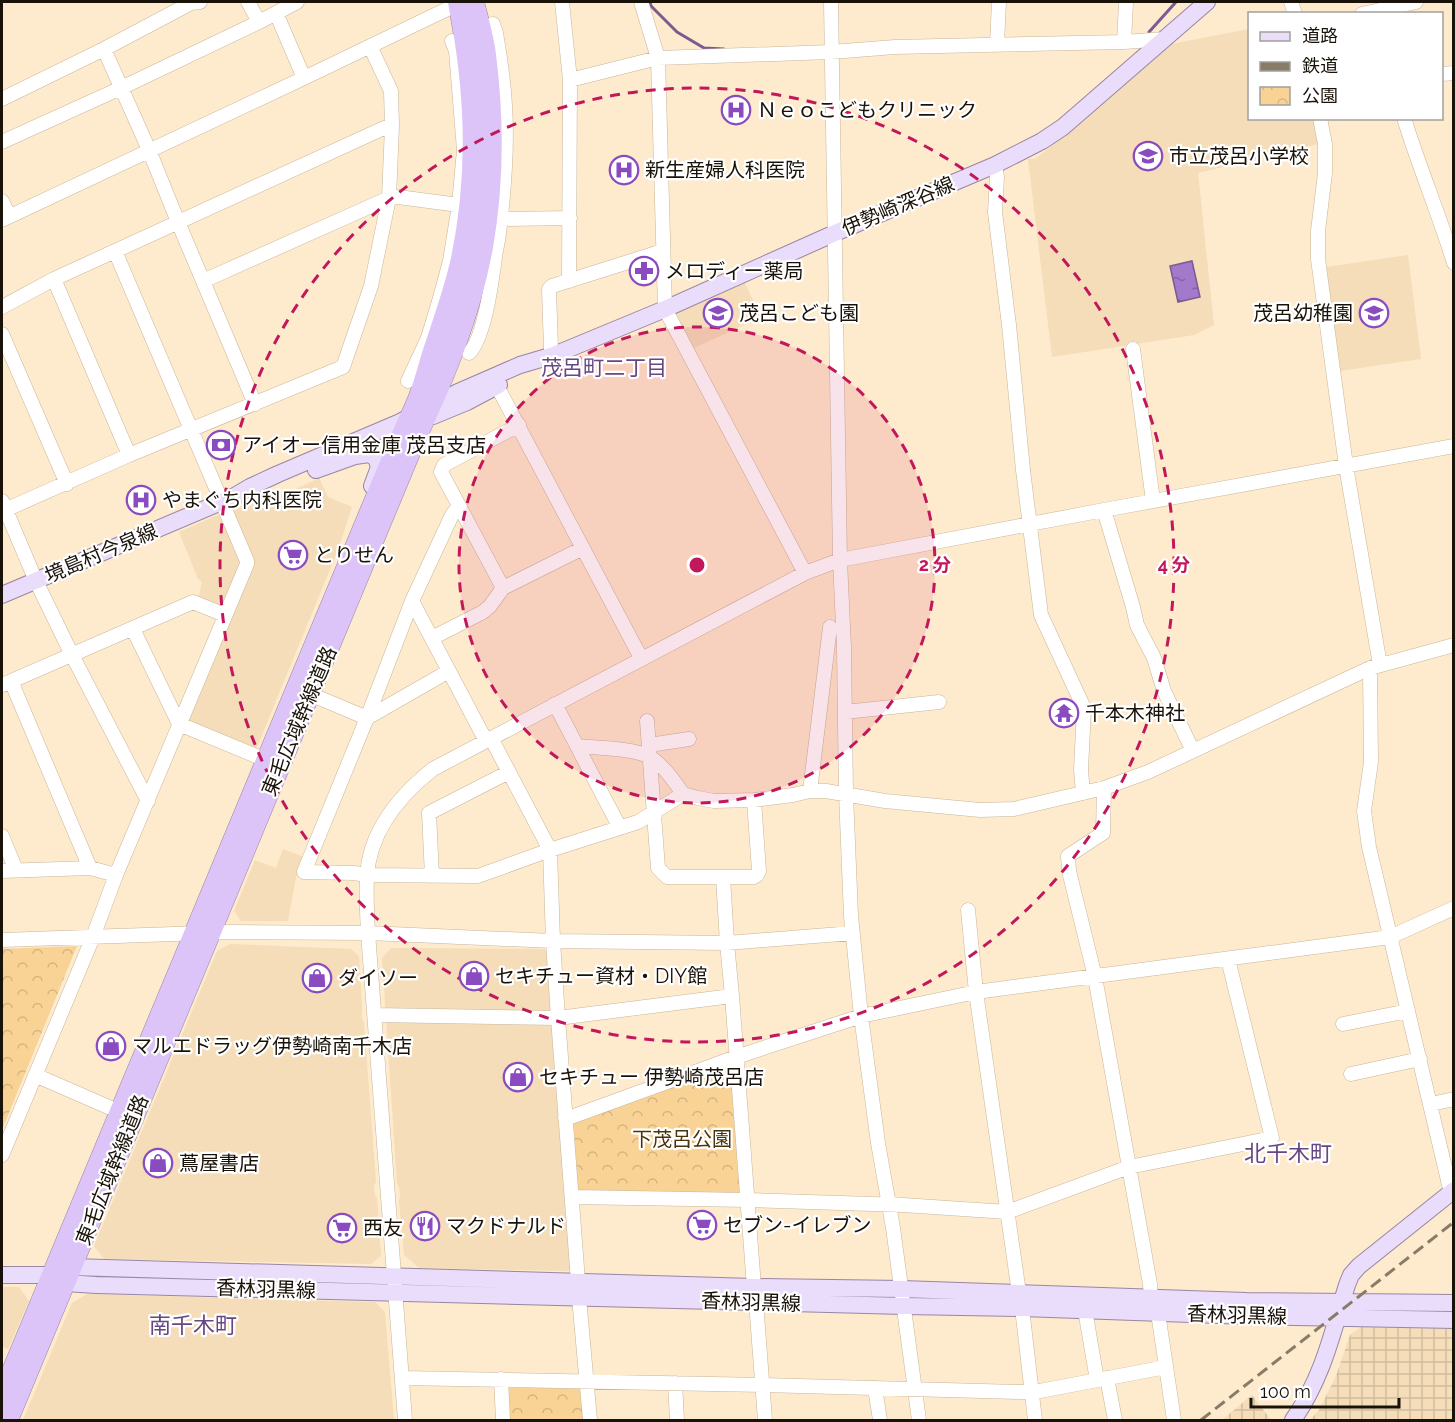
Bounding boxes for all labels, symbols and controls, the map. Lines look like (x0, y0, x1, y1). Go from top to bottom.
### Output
legend (1248, 12, 1443, 120)
text: 道路 (1302, 25, 1338, 46)
text: 鉄道 (1302, 55, 1338, 76)
text: 公園 (1302, 85, 1338, 106)
hospital icon: Ｎｅｏこどもクリニック (720, 94, 752, 126)
place label: Ｎｅｏこどもクリニック (757, 98, 977, 122)
school or university icon: 市立茂呂小学校 (1132, 140, 1164, 172)
place label: 市立茂呂小学校 (1169, 144, 1309, 168)
hospital icon: 新生産婦人科医院 (608, 154, 640, 186)
place label: 新生産婦人科医院 (645, 158, 805, 182)
street label: 伊勢崎深谷線 (838, 172, 958, 240)
pharmacy icon: メロディー薬局 (628, 255, 660, 287)
place label: メロディー薬局 (665, 259, 804, 283)
school or university icon: 茂呂こども園 (702, 297, 734, 329)
school or university icon: 茂呂幼稚園 (1358, 297, 1390, 329)
place label: 茂呂こども園 (739, 301, 859, 325)
place label: 茂呂幼稚園 (1253, 301, 1353, 325)
district label: 茂呂町二丁目 (541, 355, 667, 380)
bank icon: アイオー信用金庫 茂呂支店 (205, 429, 237, 461)
place label: アイオー信用金庫 茂呂支店 (242, 433, 486, 457)
hospital icon: やまぐち内科医院 (125, 484, 157, 516)
place label: やまぐち内科医院 (162, 488, 322, 512)
street label: 境島村今泉線 (41, 519, 161, 587)
supermarket icon: とりせん (277, 539, 309, 571)
place label: とりせん (314, 543, 394, 567)
text: 2 分 (919, 554, 951, 575)
text: 4 分 (1158, 554, 1190, 575)
centre of rings (687, 555, 707, 575)
street label: 東毛広域幹線道路 (257, 643, 341, 799)
temple icon: 千本木神社 (1048, 697, 1080, 729)
place label: 千本木神社 (1085, 701, 1185, 725)
shop icon: セキチュー資材・DIY館 (458, 960, 490, 992)
shop icon: ダイソー (301, 962, 333, 994)
place label: セキチュー資材・DIY館 (495, 964, 707, 988)
place label: ダイソー (338, 966, 418, 990)
shop icon: マルエドラッグ伊勢崎南千木店 (95, 1030, 127, 1062)
place label: マルエドラッグ伊勢崎南千木店 (132, 1034, 412, 1058)
shop icon: セキチュー 伊勢崎茂呂店 (502, 1061, 534, 1093)
place label: セキチュー 伊勢崎茂呂店 (539, 1065, 764, 1089)
street label: 東毛広域幹線道路 (71, 1091, 153, 1249)
park label: 下茂呂公園 (632, 1127, 732, 1151)
district label: 北千木町 (1244, 1140, 1332, 1166)
shop icon: 蔦屋書店 (142, 1147, 174, 1179)
place label: 蔦屋書店 (179, 1151, 259, 1175)
supermarket icon: セブン-イレブン (686, 1209, 718, 1241)
restaurant icon: マクドナルド (409, 1210, 441, 1242)
supermarket icon: 西友 (326, 1212, 358, 1244)
place label: セブン-イレブン (723, 1213, 871, 1237)
place label: マクドナルド (446, 1214, 566, 1238)
place label: 西友 (363, 1216, 403, 1240)
street label: 香林羽黒線 (216, 1275, 316, 1303)
street label: 香林羽黒線 (701, 1288, 801, 1316)
street label: 香林羽黒線 (1187, 1301, 1287, 1329)
district label: 南千木町 (149, 1312, 237, 1338)
scale bar (1251, 1371, 1400, 1409)
text: 100 m (1260, 1381, 1311, 1402)

